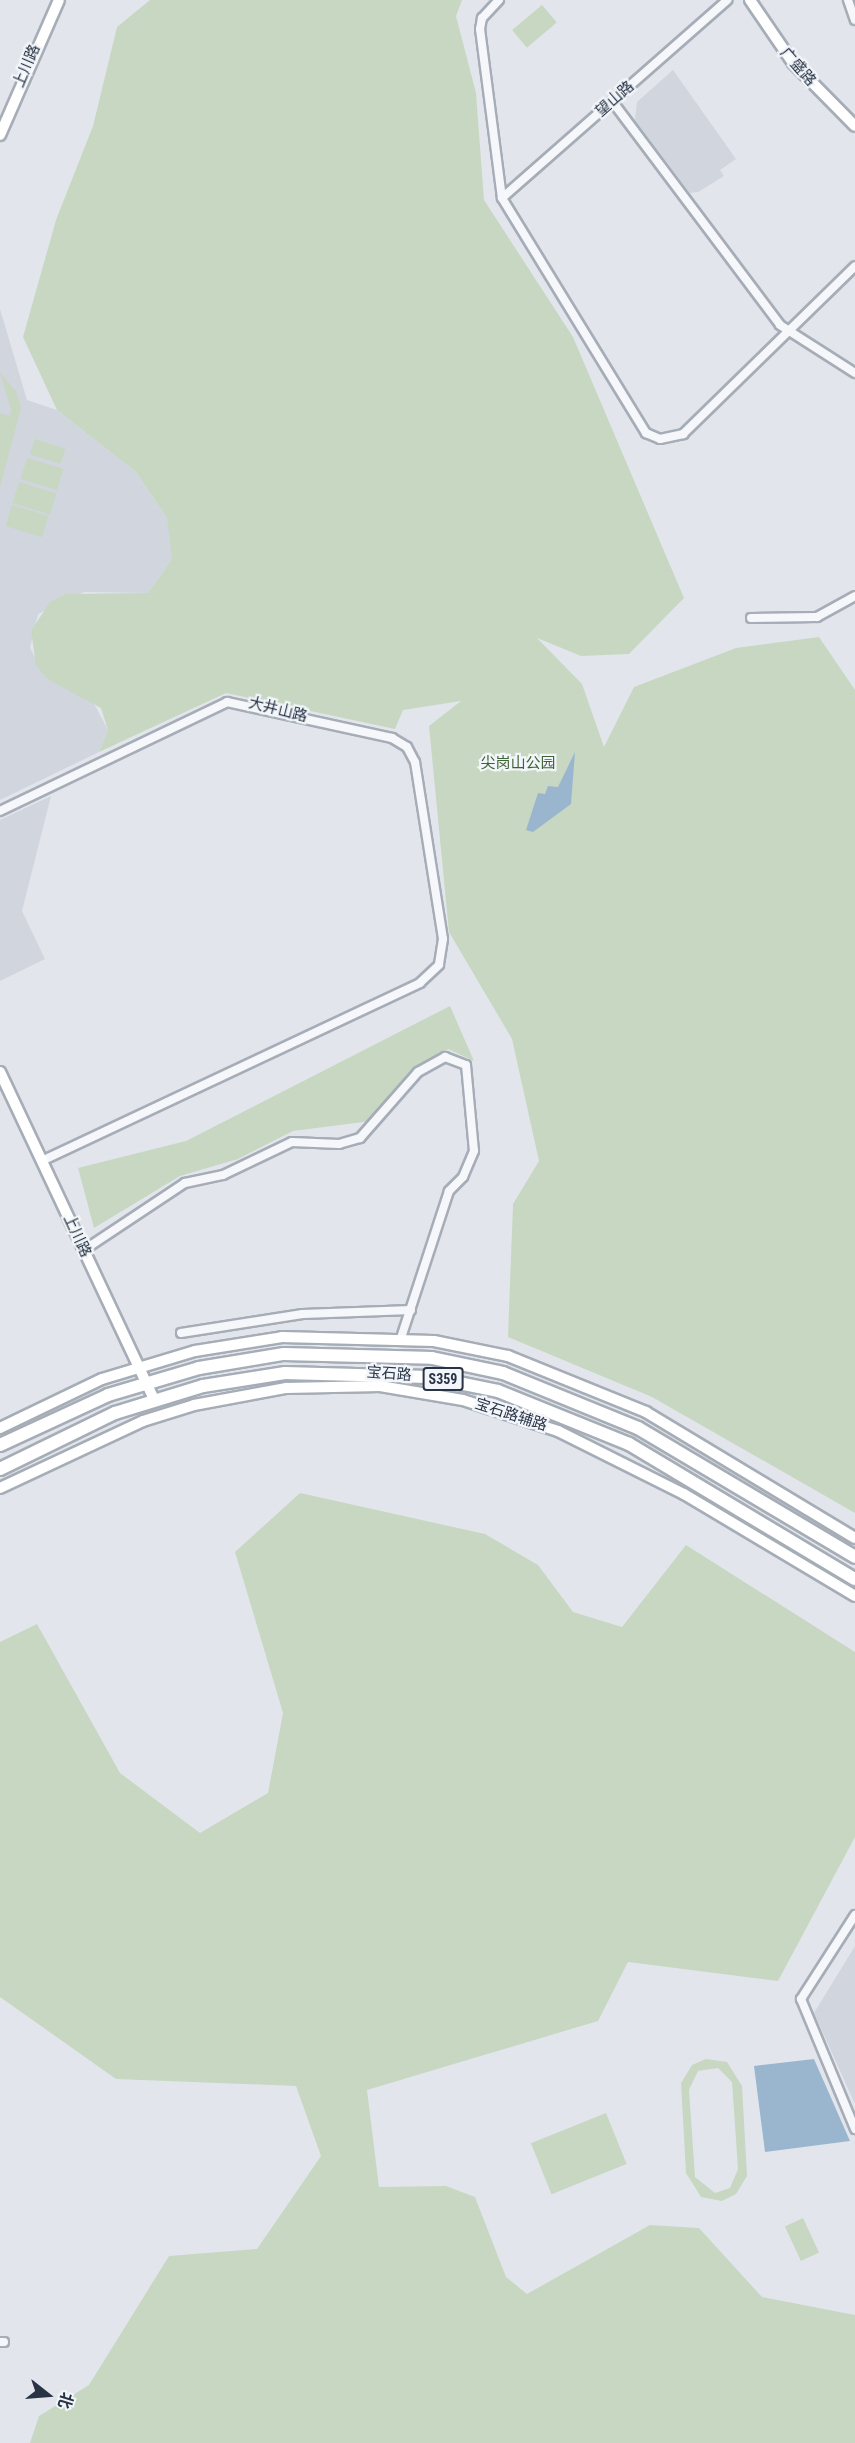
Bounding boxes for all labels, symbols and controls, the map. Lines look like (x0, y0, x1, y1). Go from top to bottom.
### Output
street label: 上川路 (10, 42, 44, 90)
street label: 广盛路 (776, 44, 820, 90)
street label: 望山路 (592, 77, 638, 121)
street label: 大井山路 (247, 694, 309, 726)
park label: 尖岗山公园 (481, 755, 555, 773)
street label: 上川路 (59, 1212, 95, 1260)
street label: 宝石路 (366, 1363, 412, 1385)
road number: S359 (422, 1368, 464, 1390)
street label: 宝石路辅路 (473, 1395, 549, 1435)
north arrow (18, 2365, 78, 2425)
text: 北 (54, 2390, 77, 2411)

